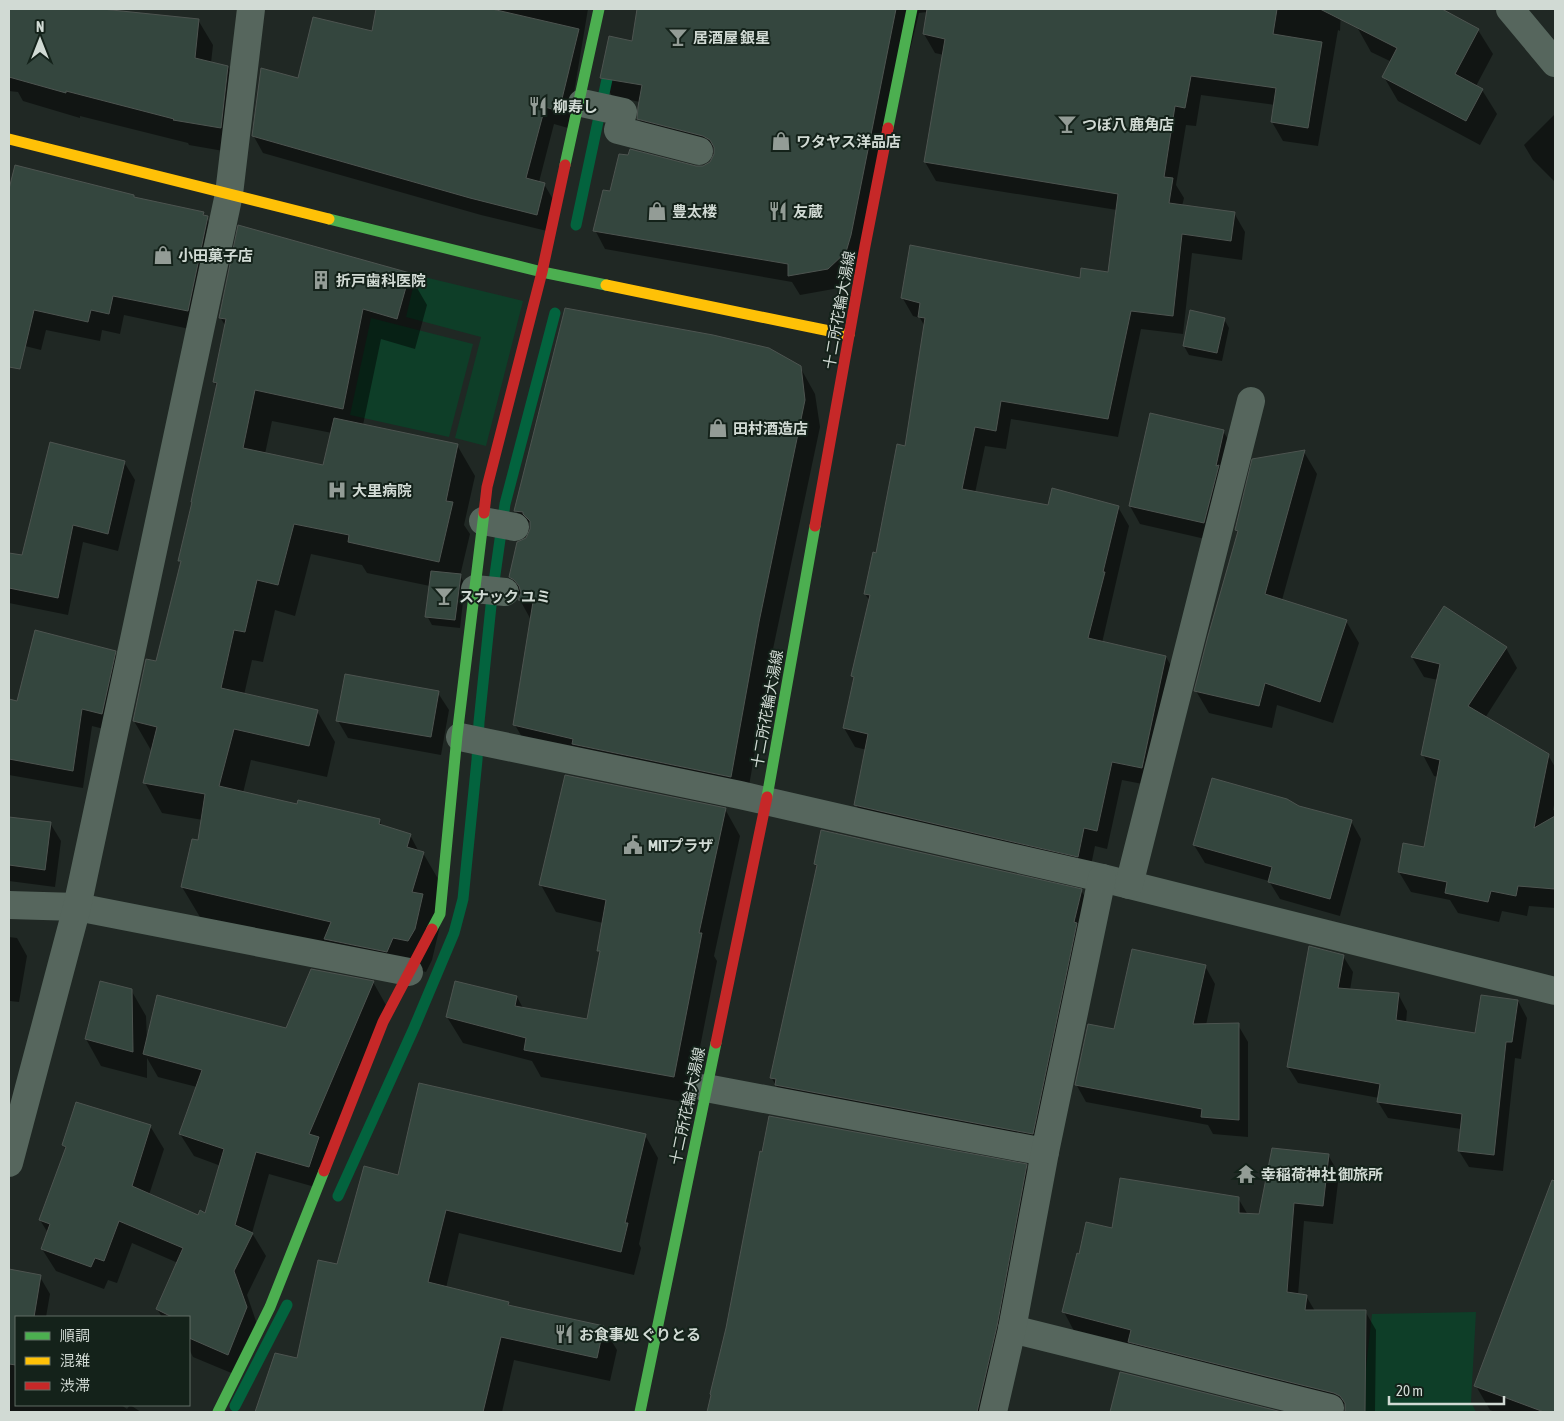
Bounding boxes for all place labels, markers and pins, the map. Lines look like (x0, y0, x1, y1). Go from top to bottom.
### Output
bar icon: 居酒屋 銀星 (667, 26, 689, 48)
place label: 居酒屋 銀星 (693, 29, 770, 46)
restaurant icon: 柳寿し (527, 95, 549, 117)
place label: 柳寿し (553, 98, 598, 115)
bar icon: つぼ八 鹿角店 (1056, 113, 1078, 135)
place label: つぼ八 鹿角店 (1082, 116, 1174, 133)
shop icon: ワタヤス洋品店 (770, 130, 792, 152)
place label: ワタヤス洋品店 (796, 133, 901, 150)
shop icon: 豊太楼 (646, 200, 668, 222)
restaurant icon: 友蔵 (767, 200, 789, 222)
place label: 豊太楼 (672, 203, 717, 220)
place label: 友蔵 (793, 203, 823, 220)
shop icon: 小田菓子店 (152, 244, 174, 266)
place label: 小田菓子店 (178, 247, 253, 264)
building icon: 折戸歯科医院 (310, 269, 332, 291)
place label: 折戸歯科医院 (336, 272, 426, 289)
shop icon: 田村酒造店 (707, 417, 729, 439)
place label: 田村酒造店 (733, 420, 808, 437)
hospital icon: 大里病院 (326, 479, 348, 501)
place label: 大里病院 (352, 482, 412, 499)
bar icon: スナック ユミ (433, 585, 455, 607)
place label: スナック ユミ (459, 588, 551, 605)
public building icon: MITプラザ (622, 834, 644, 856)
place label: MITプラザ (648, 837, 713, 854)
temple icon: 幸稲荷神社 御旅所 (1235, 1163, 1257, 1185)
place label: 幸稲荷神社 御旅所 (1261, 1166, 1383, 1183)
restaurant icon: お食事処 ぐりとる (553, 1323, 575, 1345)
place label: お食事処 ぐりとる (579, 1326, 701, 1343)

